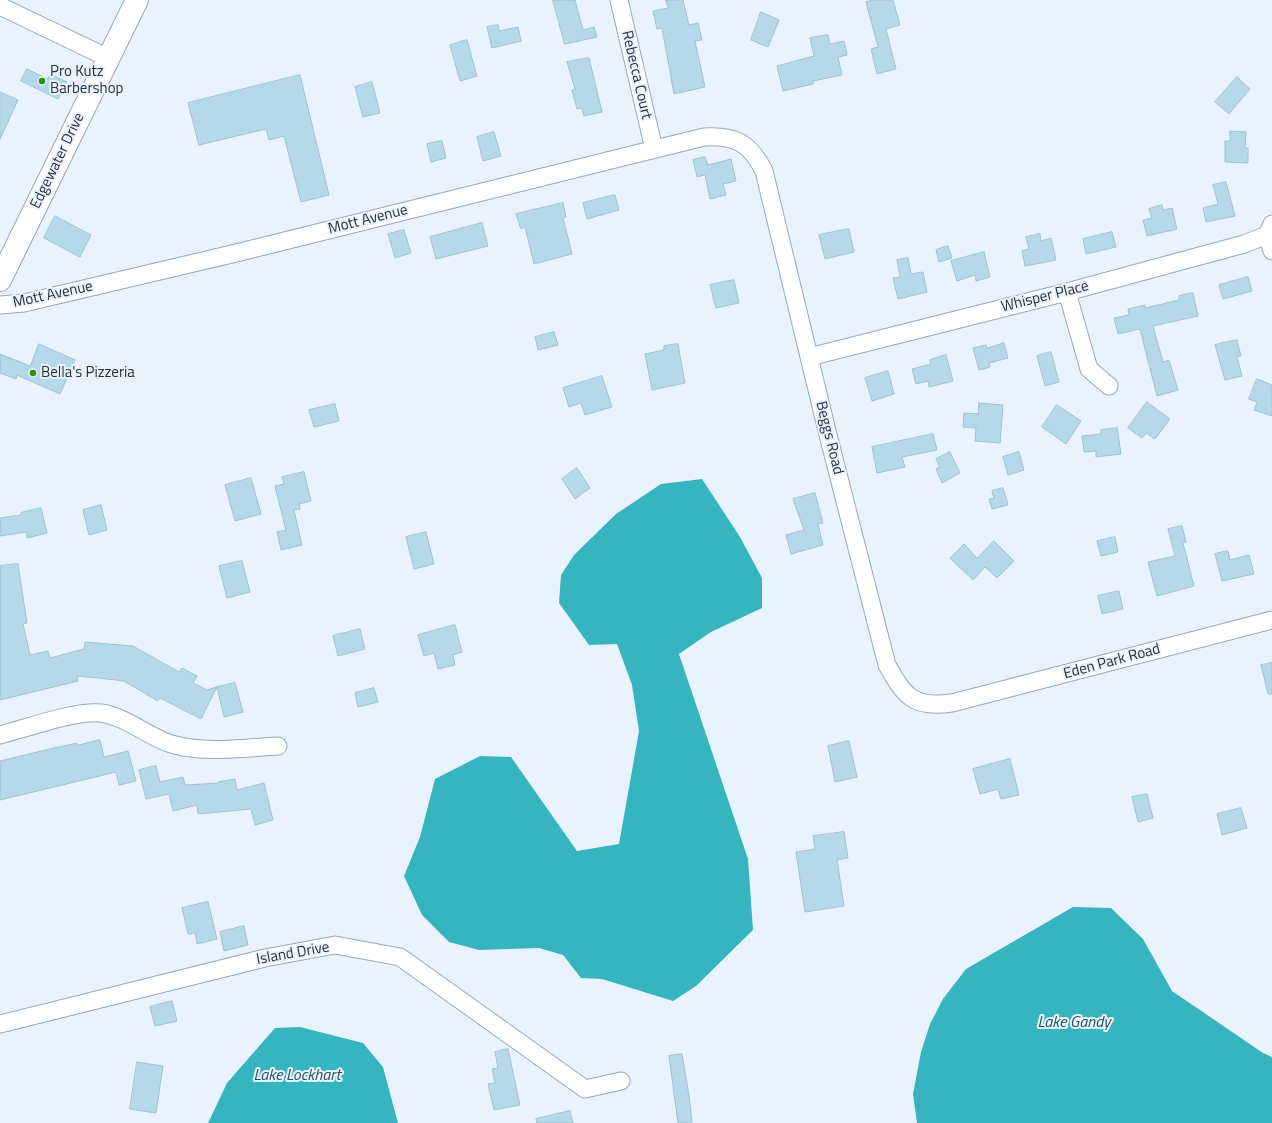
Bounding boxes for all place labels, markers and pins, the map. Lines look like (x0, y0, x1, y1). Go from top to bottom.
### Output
place label: Pro Kutz Barbershop (50, 63, 123, 98)
marker: Pro Kutz Barbershop (37, 76, 47, 86)
place label: Bella's Pizzeria (41, 364, 135, 382)
marker: Bella's Pizzeria (28, 368, 38, 378)

